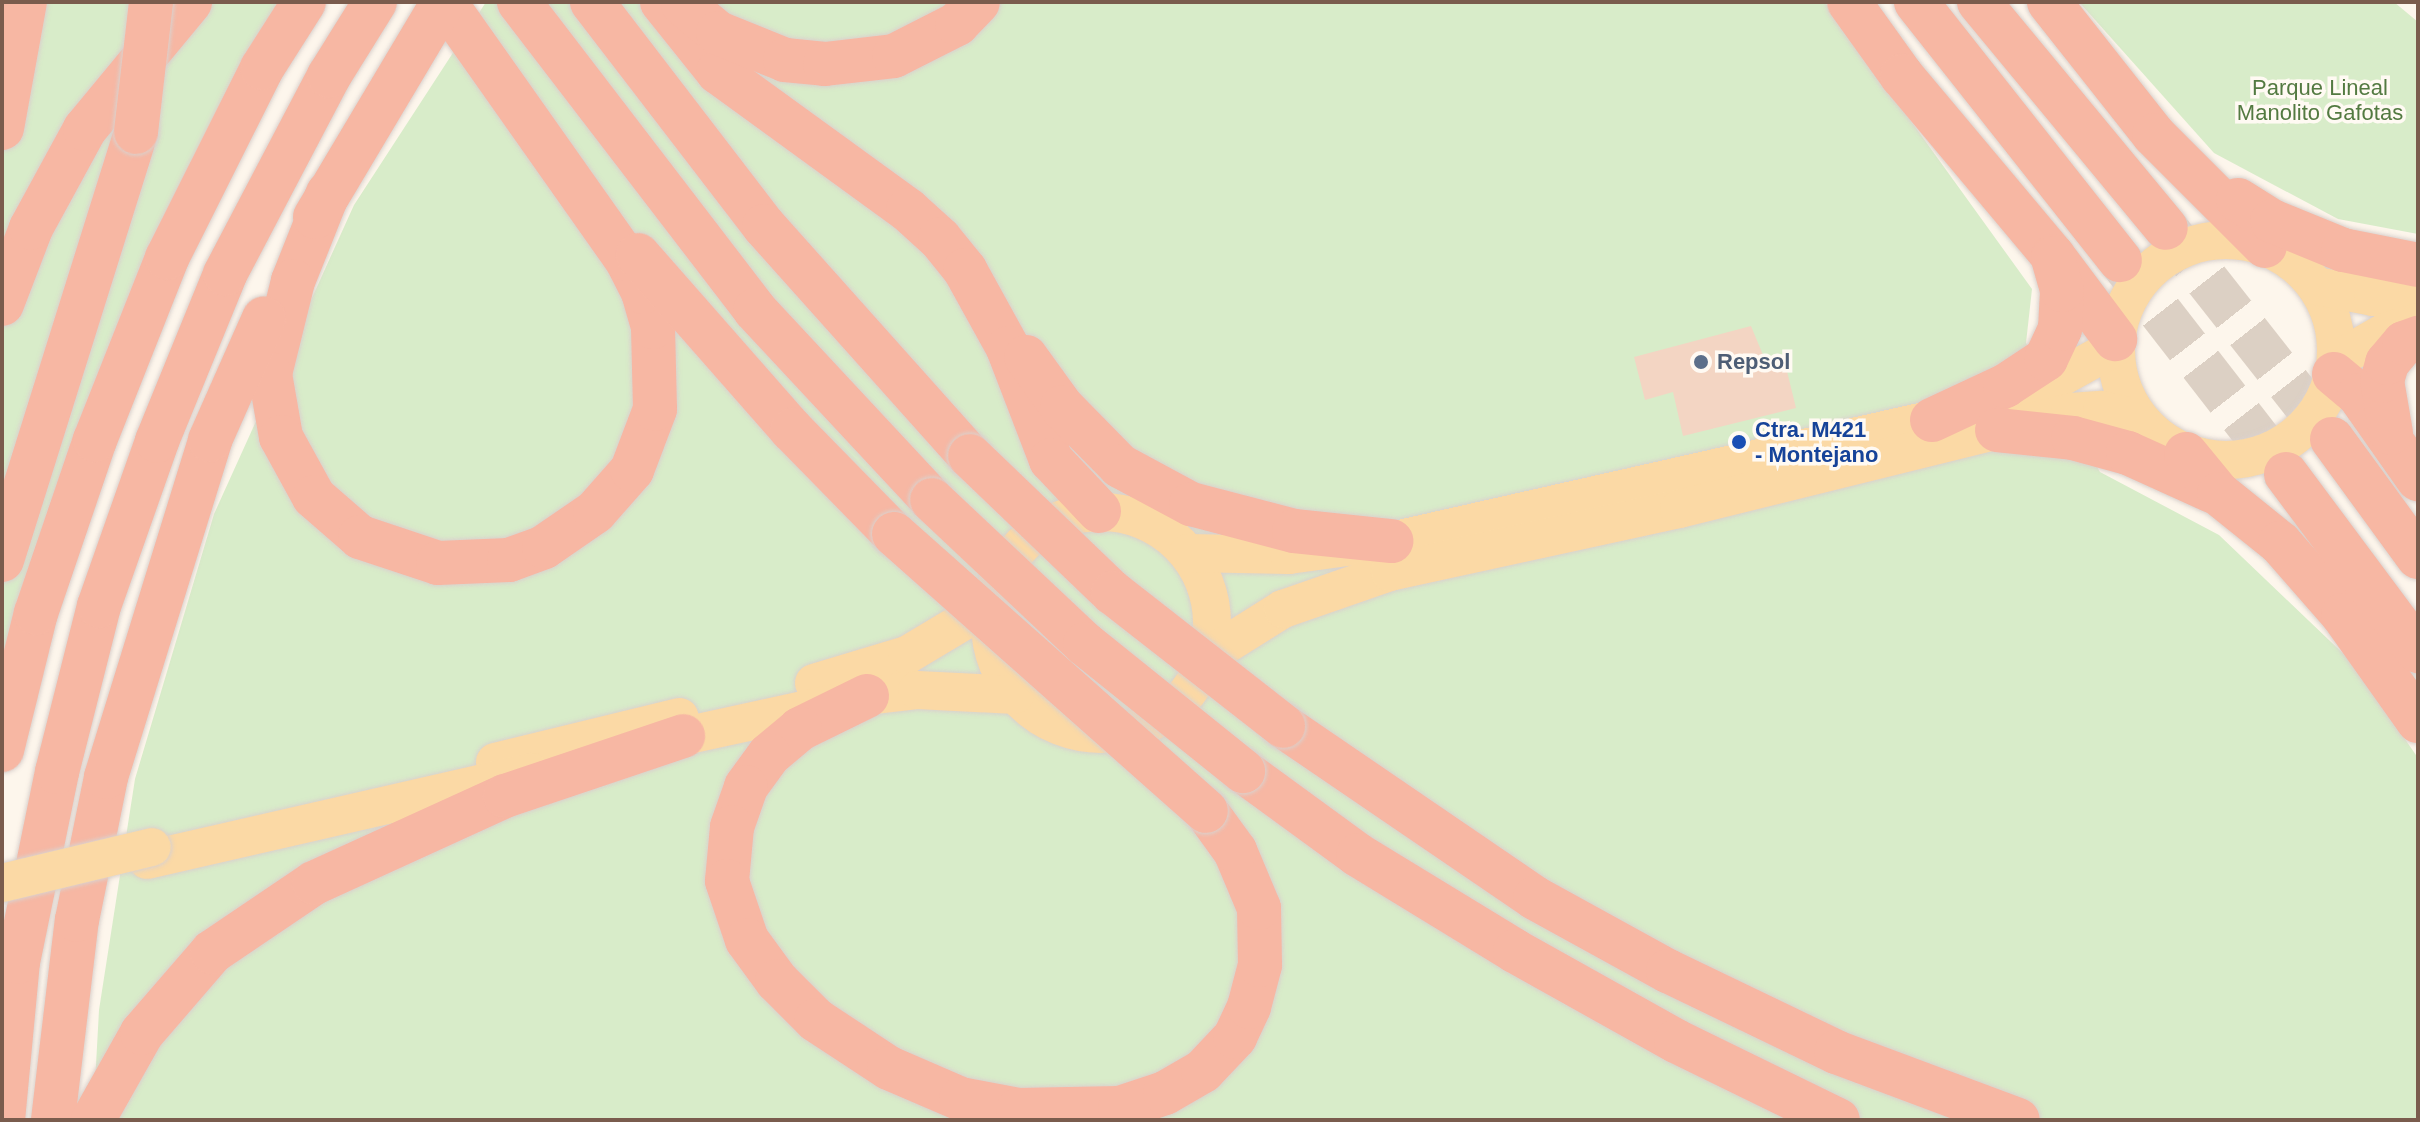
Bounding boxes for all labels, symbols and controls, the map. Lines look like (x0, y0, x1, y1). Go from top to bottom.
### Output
park label: Parque Lineal Manolito Gafotas (2237, 74, 2403, 126)
place label: Repsol (1717, 349, 1790, 375)
marker: Repsol (1692, 353, 1710, 371)
place label: Ctra. M421 - Montejano (1755, 416, 1878, 468)
marker: Ctra. M421 - Montejano (1730, 433, 1748, 451)

